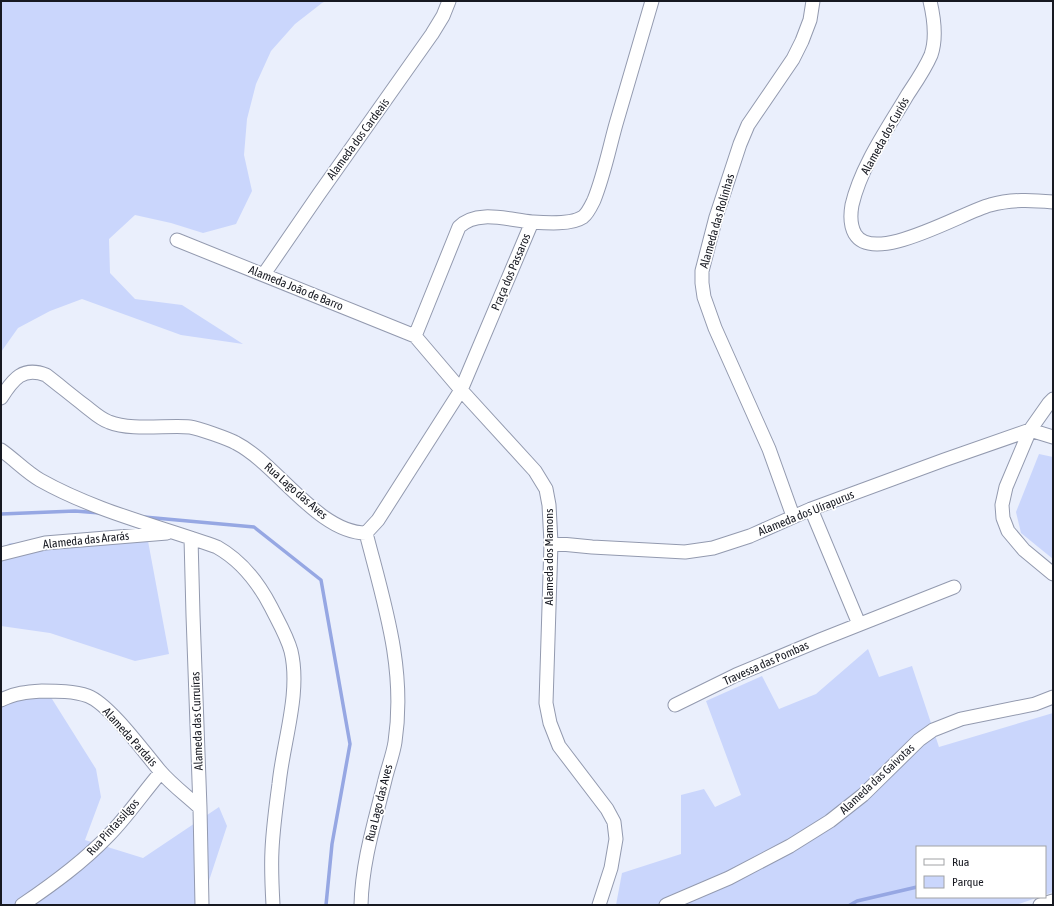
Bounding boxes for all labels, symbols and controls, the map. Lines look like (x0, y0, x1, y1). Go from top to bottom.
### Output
street label: Alameda dos Curiós (858, 95, 912, 177)
street label: Alameda dos Cardeais (324, 96, 392, 182)
street label: Alameda das Rolinhas (697, 172, 737, 270)
street label: Praça dos Passaros (488, 231, 534, 313)
street label: Alameda João de Barro (247, 263, 346, 313)
street label: Rua Lago das Aves (262, 460, 330, 522)
street label: Alameda dos Uírapurus (756, 487, 856, 539)
street label: Alameda dos Mamons (542, 509, 556, 605)
street label: Alameda das Ararás (42, 529, 130, 551)
street label: Travessa das Pombas (721, 638, 811, 688)
street label: Alameda das Curruíras (188, 671, 206, 771)
street label: Alameda Pardais (100, 705, 160, 769)
street label: Alameda das Gaivotas (837, 741, 917, 817)
street label: Rua Lago das Aves (363, 763, 395, 843)
street label: Rua Pintassilgos (84, 796, 142, 858)
legend (916, 846, 1046, 898)
text: Rua (952, 855, 969, 869)
text: Parque (952, 875, 984, 889)

